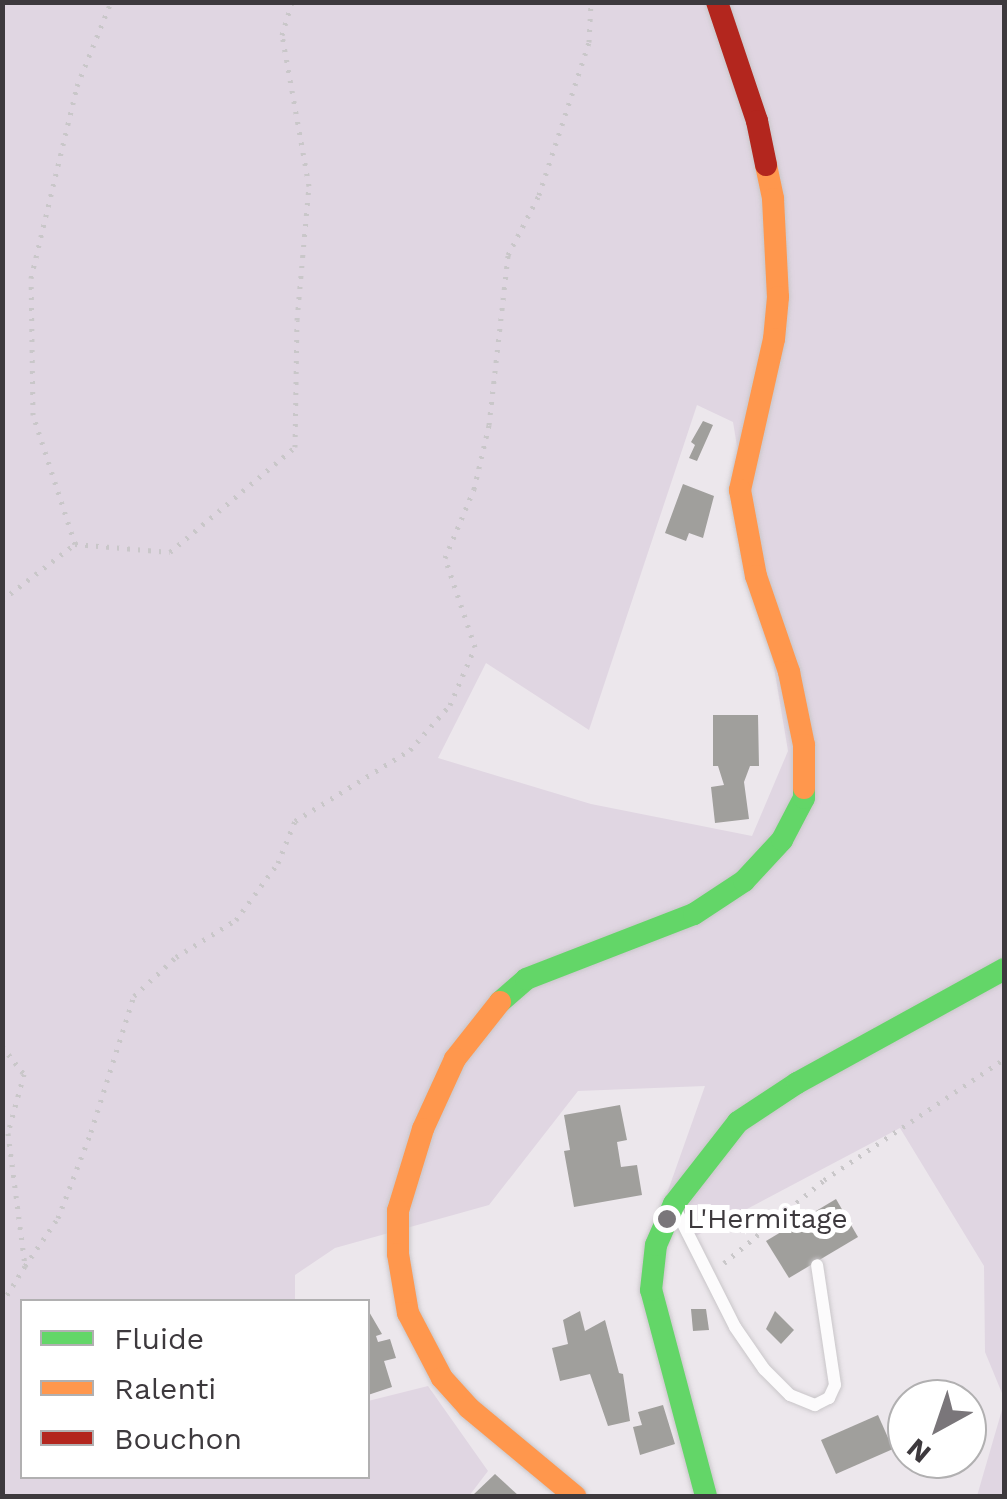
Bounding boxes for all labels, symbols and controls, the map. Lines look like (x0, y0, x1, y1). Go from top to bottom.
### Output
place label: L'Hermitage (687, 1202, 848, 1236)
marker: L'Hermitage (656, 1208, 678, 1230)
legend (20, 1299, 370, 1479)
text: Fluide (114, 1321, 204, 1356)
text: Ralenti (114, 1371, 216, 1406)
north arrow (887, 1379, 987, 1479)
text: Bouchon (114, 1421, 242, 1456)
text: N (900, 1432, 937, 1470)

